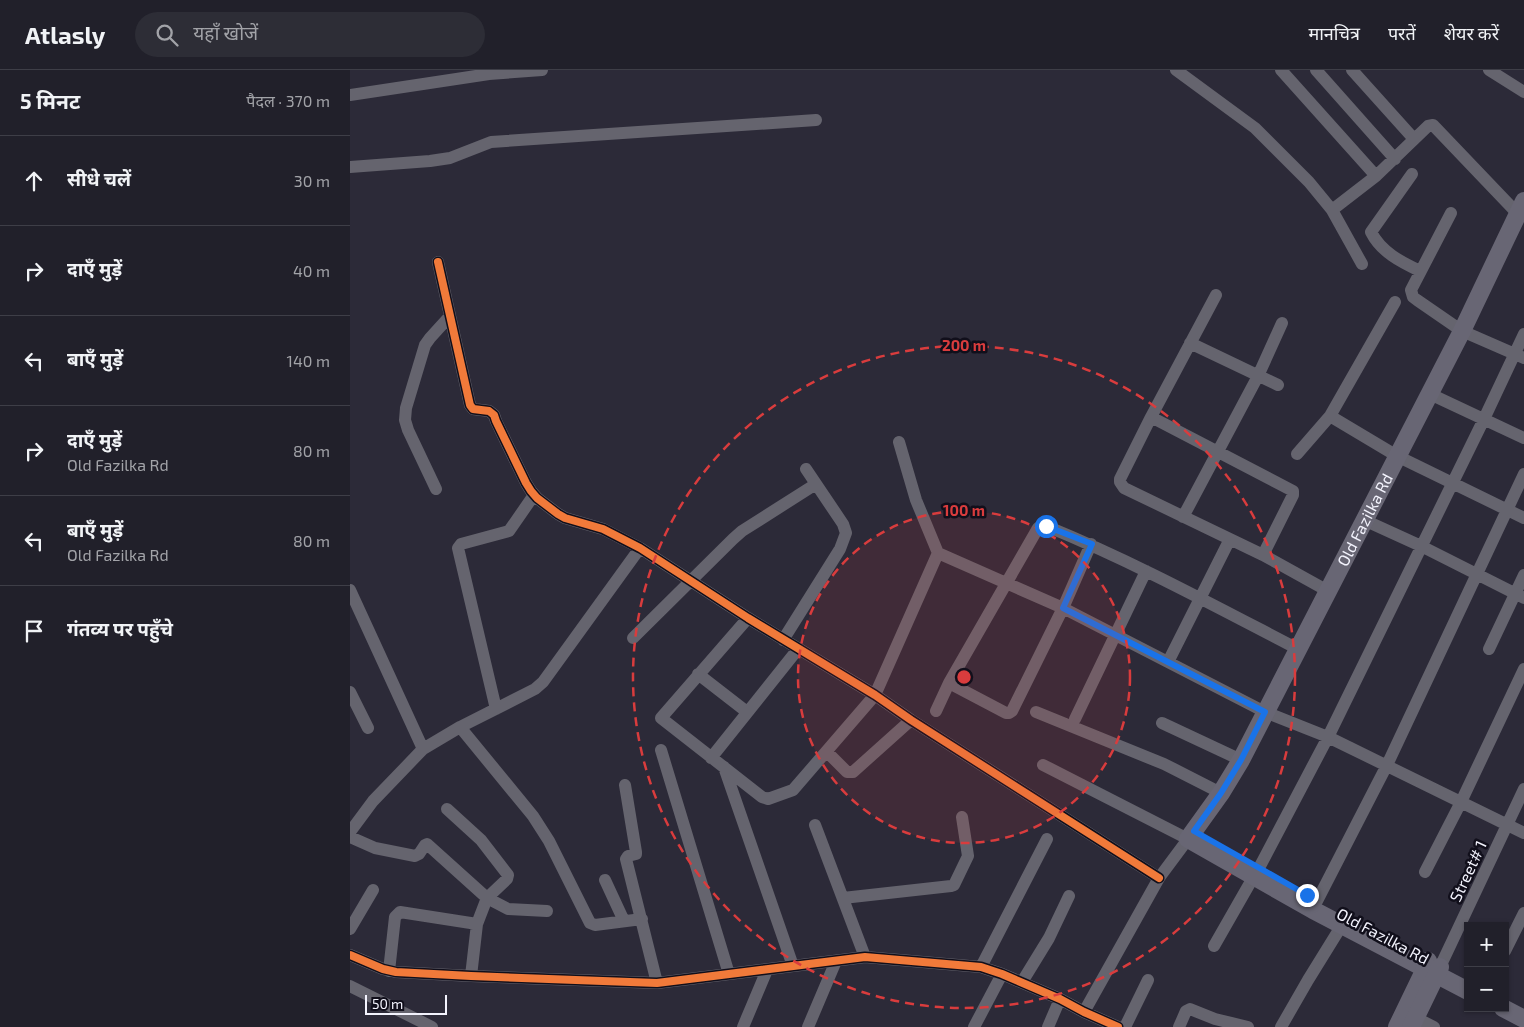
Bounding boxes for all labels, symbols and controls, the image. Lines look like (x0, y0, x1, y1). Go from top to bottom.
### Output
search box (135, 12, 485, 57)
text: Atlasly (25, 20, 105, 49)
icon: search (153, 21, 181, 49)
text: यहाँ खोजें (193, 21, 258, 44)
text: मानचित्र (1308, 22, 1360, 44)
text: परतें (1388, 22, 1416, 44)
text: शेयर करें (1444, 22, 1499, 44)
text: 5 मिनट (20, 88, 80, 113)
text: पैदल · 370 m (246, 91, 330, 110)
icon: ahead (20, 167, 48, 195)
text: सीधे चलें (67, 167, 131, 190)
text: 30 m (294, 171, 330, 190)
icon: right (20, 257, 48, 285)
text: दाएँ मुड़ें (67, 257, 122, 280)
text: 40 m (293, 261, 330, 280)
text: 200 m (942, 336, 986, 354)
icon: left (20, 347, 48, 375)
text: बाएँ मुड़ें (67, 347, 123, 370)
text: 140 m (287, 351, 330, 370)
text: दाएँ मुड़ें (67, 428, 122, 451)
icon: right (20, 437, 48, 465)
text: 80 m (293, 441, 330, 460)
text: Old Fazilka Rd (67, 455, 169, 474)
street label: Old Fazilka Rd (1333, 470, 1396, 569)
text: 100 m (943, 501, 985, 519)
route start (1035, 515, 1058, 538)
text: बाएँ मुड़ें (67, 518, 123, 541)
icon: left (20, 527, 48, 555)
text: 80 m (293, 531, 330, 550)
text: Old Fazilka Rd (67, 545, 169, 564)
icon: arrive (20, 617, 48, 645)
text: गंतव्य पर पहुँचे (67, 617, 173, 640)
centre of rings (955, 668, 973, 686)
street label: Street# 1 (1445, 837, 1490, 904)
route end (1296, 884, 1319, 907)
street label: Old Fazilka Rd (1334, 903, 1433, 968)
map controls (1464, 922, 1509, 1012)
button: + (1464, 922, 1509, 967)
button: − (1464, 967, 1509, 1012)
scale bar (365, 992, 448, 1015)
text: 50 m (372, 995, 403, 1012)

